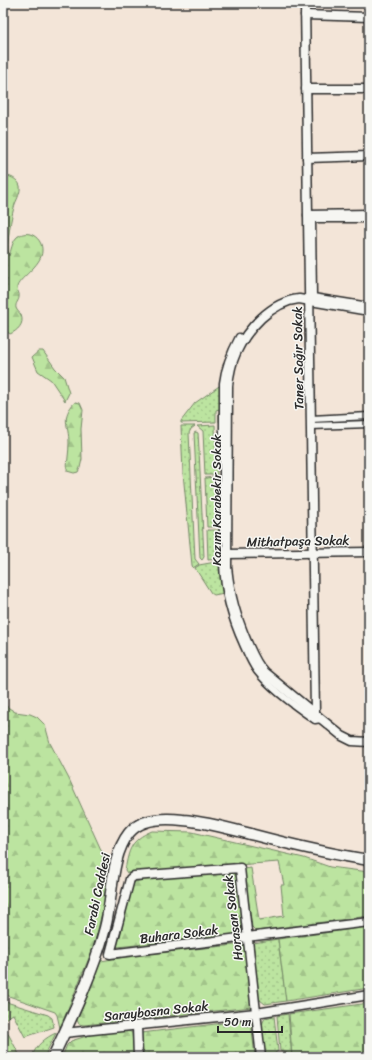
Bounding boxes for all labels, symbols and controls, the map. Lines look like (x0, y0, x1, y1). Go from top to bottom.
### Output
street label: Taner Sağır Sokak (286, 306, 310, 410)
street label: Kazım Karabekir Sokak (205, 434, 228, 566)
street label: Mithatpaşa Sokak (246, 529, 350, 553)
street label: Farabi Caddesi (77, 850, 117, 937)
street label: Horasan Sokak (216, 874, 250, 962)
street label: Buhara Sokak (138, 918, 220, 950)
street label: Saraybosna Sokak (103, 994, 209, 1028)
scale bar (218, 1008, 282, 1034)
text: 50 m (224, 1011, 251, 1033)

